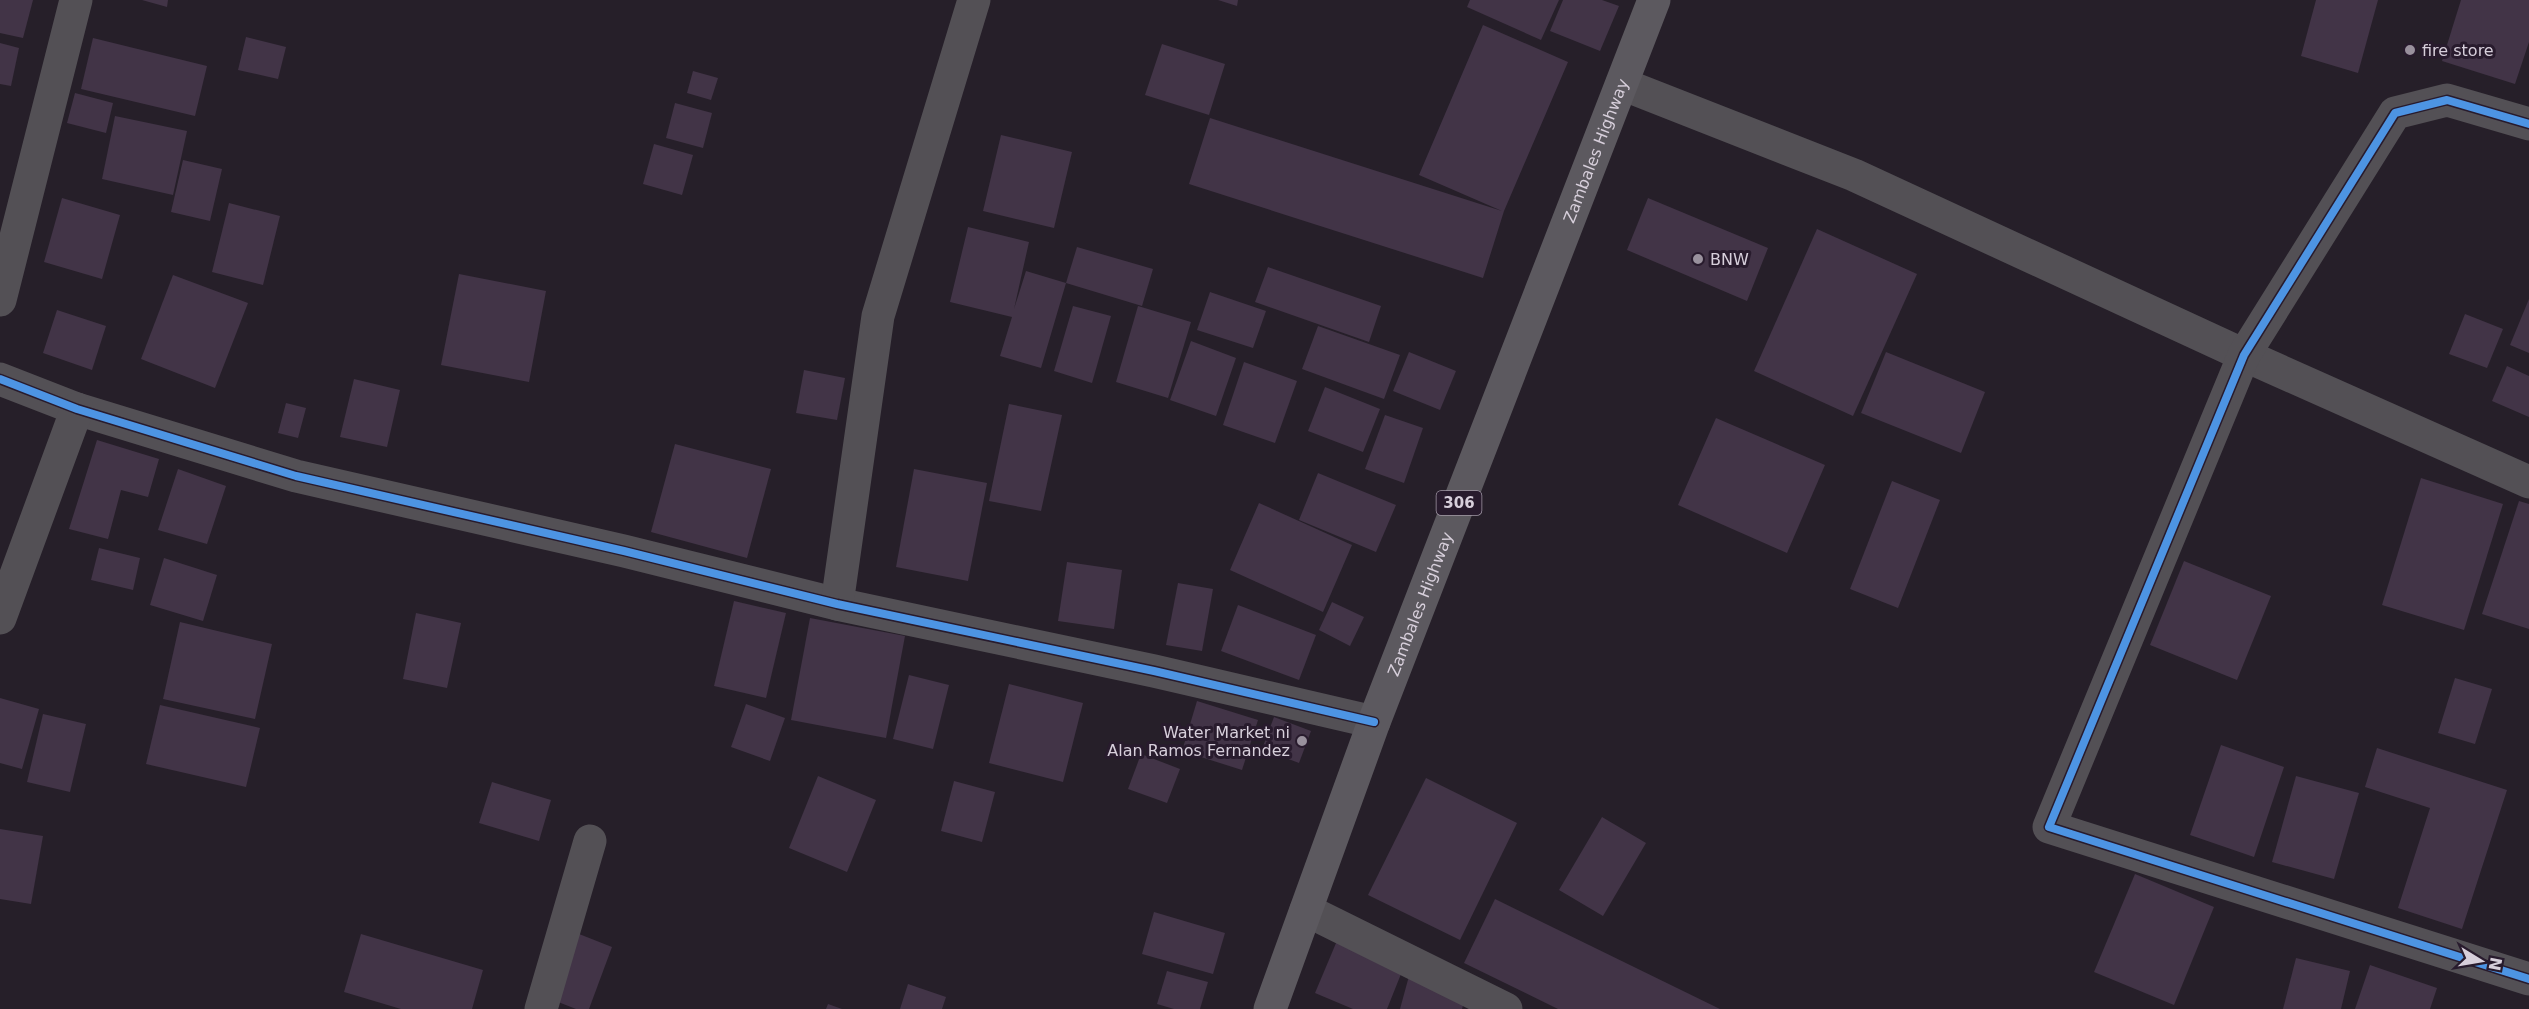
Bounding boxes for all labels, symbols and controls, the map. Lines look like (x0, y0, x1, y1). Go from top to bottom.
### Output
place label: fire store (2422, 41, 2494, 60)
marker: fire store (2403, 43, 2417, 57)
street label: Zambales Highway (1559, 76, 1633, 226)
place label: BNW (1710, 250, 1749, 269)
marker: BNW (1691, 252, 1705, 266)
road number: 306 (1436, 491, 1482, 515)
street label: Zambales Highway (1384, 529, 1457, 679)
place label: Water Market ni Alan Ramos Fernandez (1107, 723, 1290, 760)
marker: Water Market ni Alan Ramos Fernandez (1295, 734, 1309, 748)
north arrow (2451, 931, 2511, 991)
text: N (2485, 955, 2506, 972)

